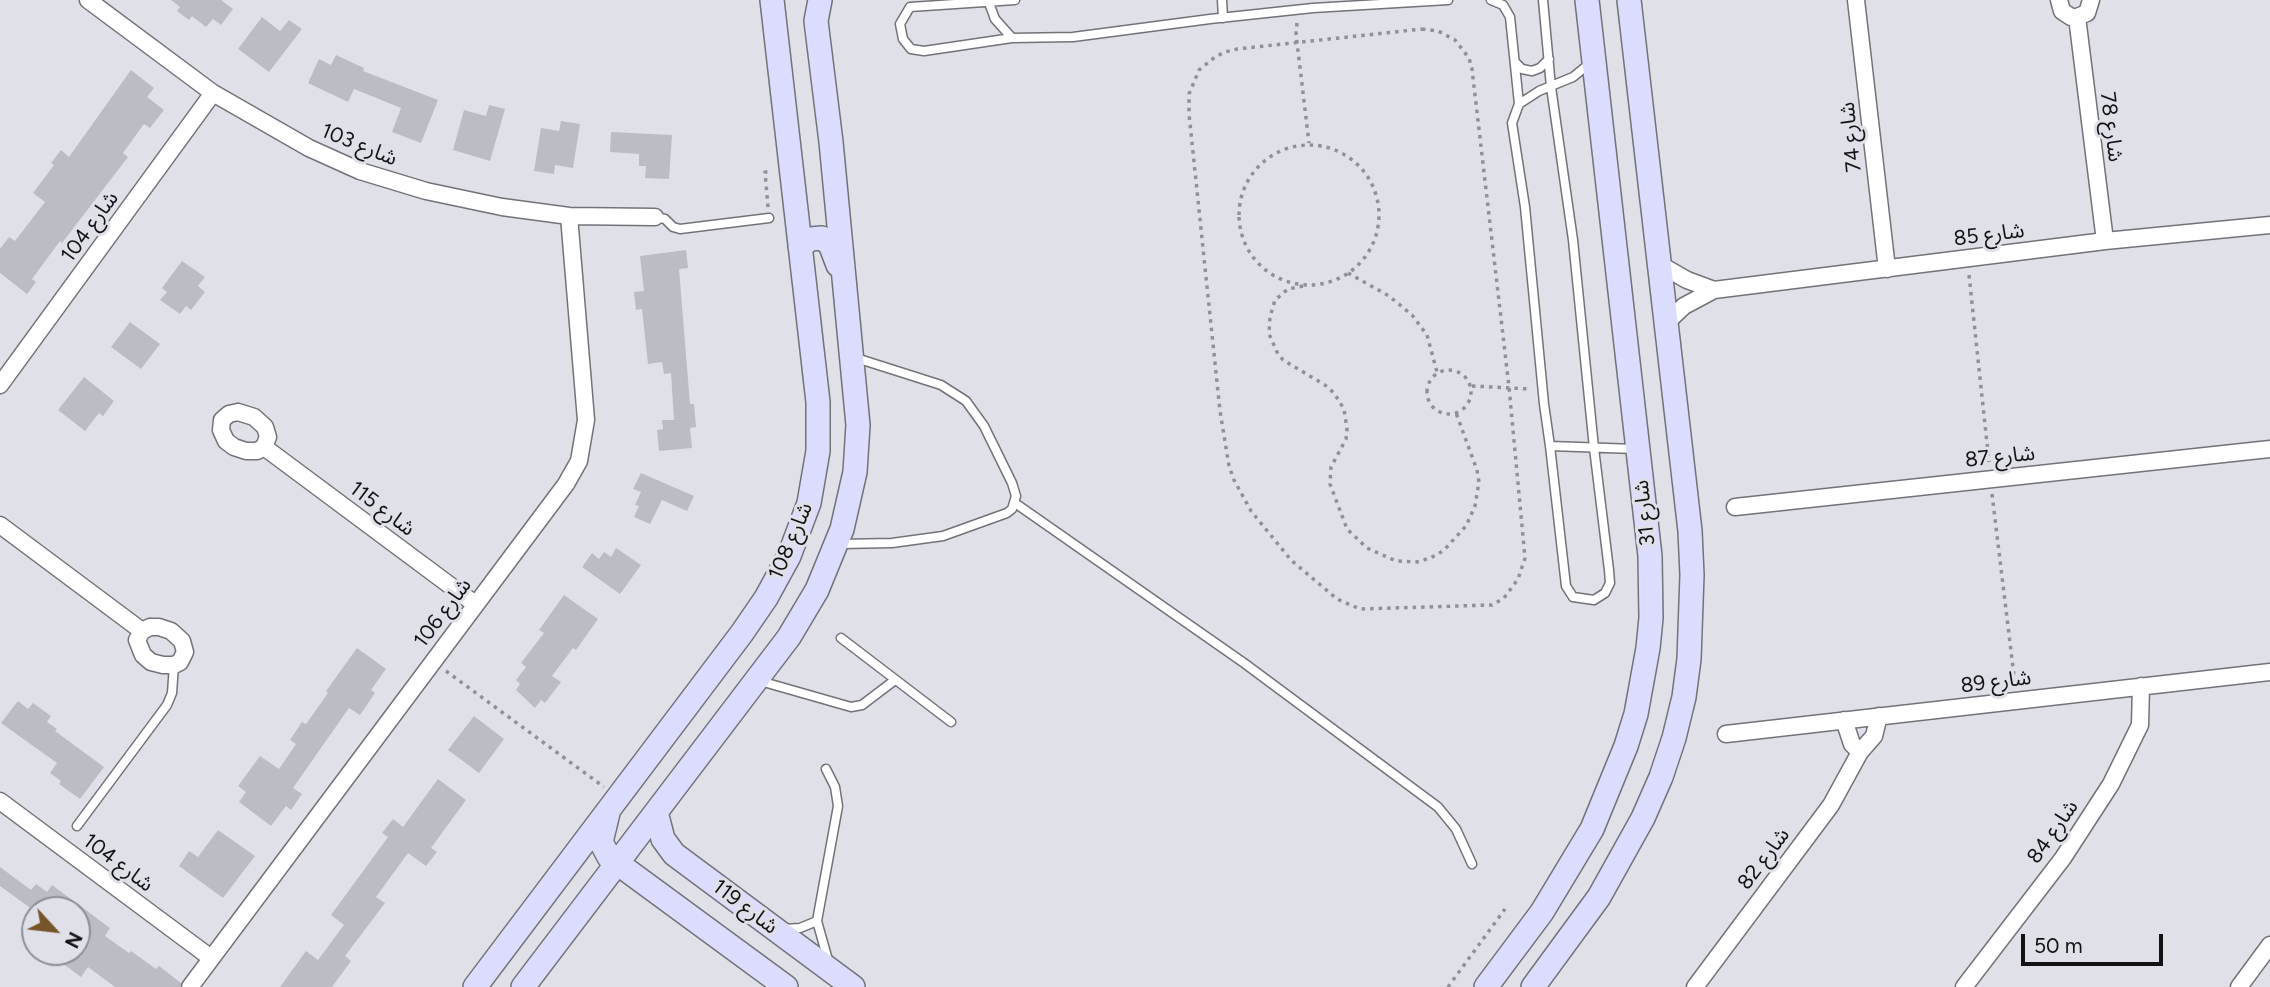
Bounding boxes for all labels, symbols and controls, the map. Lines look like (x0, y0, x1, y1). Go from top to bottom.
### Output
street label: شارع 78 (2094, 91, 2128, 163)
street label: شارع 74 (1835, 101, 1867, 173)
street label: شارع 103 (317, 118, 401, 172)
street label: شارع 104 (56, 187, 124, 267)
street label: شارع 85 (1952, 218, 2026, 252)
street label: شارع 87 (1964, 441, 2036, 473)
street label: شارع 115 (344, 476, 420, 542)
street label: شارع 31 (1629, 479, 1661, 547)
street label: شارع 108 (764, 499, 818, 583)
street label: شارع 106 (409, 573, 477, 653)
street label: شارع 89 (1959, 665, 2033, 699)
street label: شارع 84 (2022, 795, 2084, 869)
street label: شارع 82 (1733, 823, 1795, 895)
street label: شارع 104 (78, 828, 158, 898)
street label: شارع 119 (707, 874, 783, 940)
north arrow (21, 896, 91, 966)
scale bar (2025, 920, 2167, 964)
text: N (60, 928, 87, 952)
text: 50 m (2034, 933, 2083, 958)

